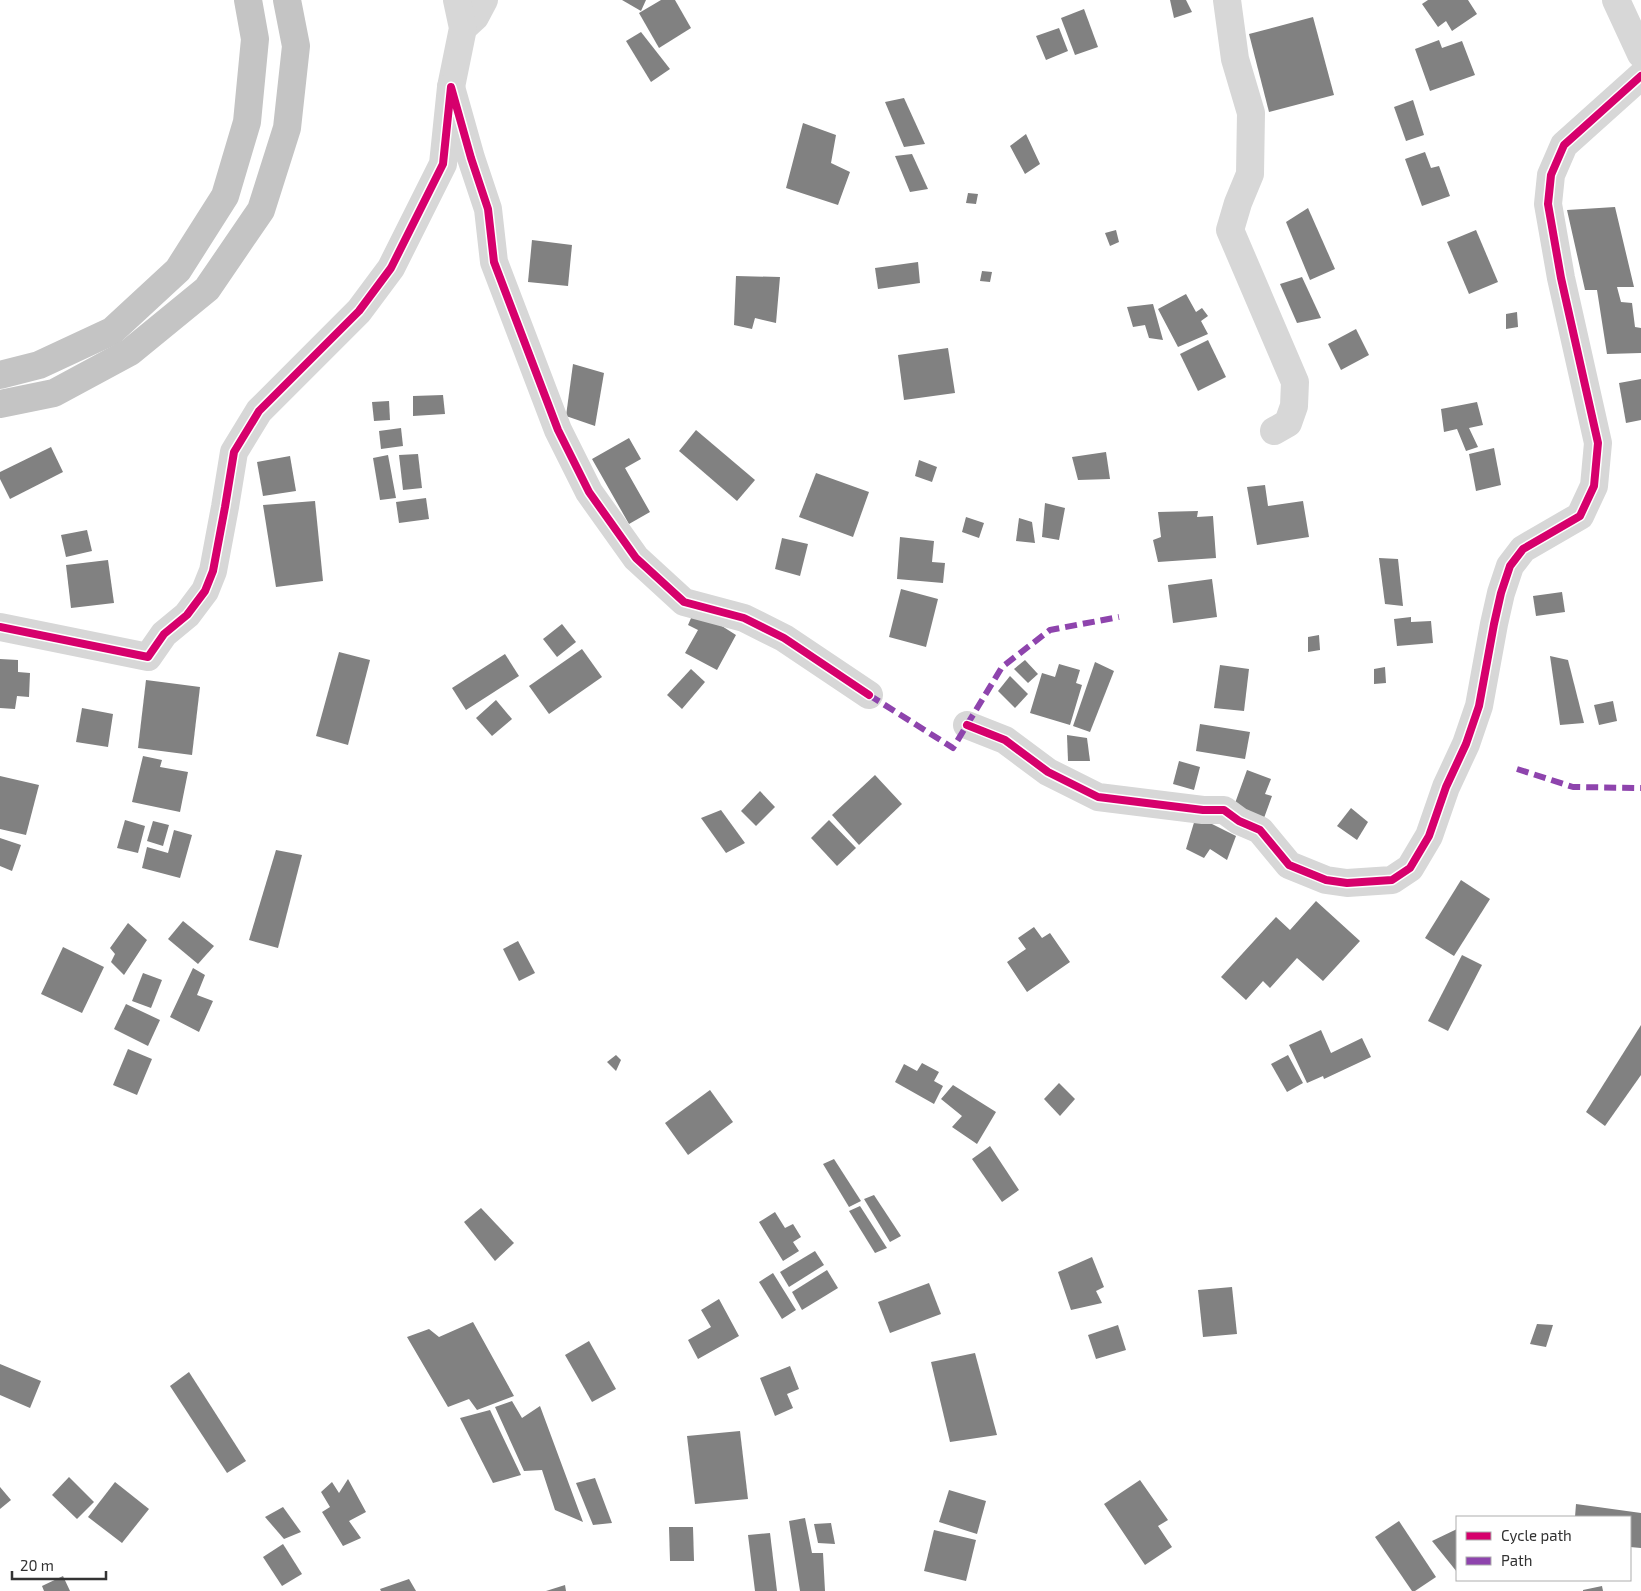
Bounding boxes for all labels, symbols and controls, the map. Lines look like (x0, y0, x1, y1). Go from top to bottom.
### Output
legend (1456, 1516, 1631, 1581)
text: Cycle path (1501, 1526, 1572, 1544)
scale bar (12, 1548, 106, 1580)
text: Path (1501, 1551, 1532, 1569)
text: 20 m (20, 1556, 54, 1574)

